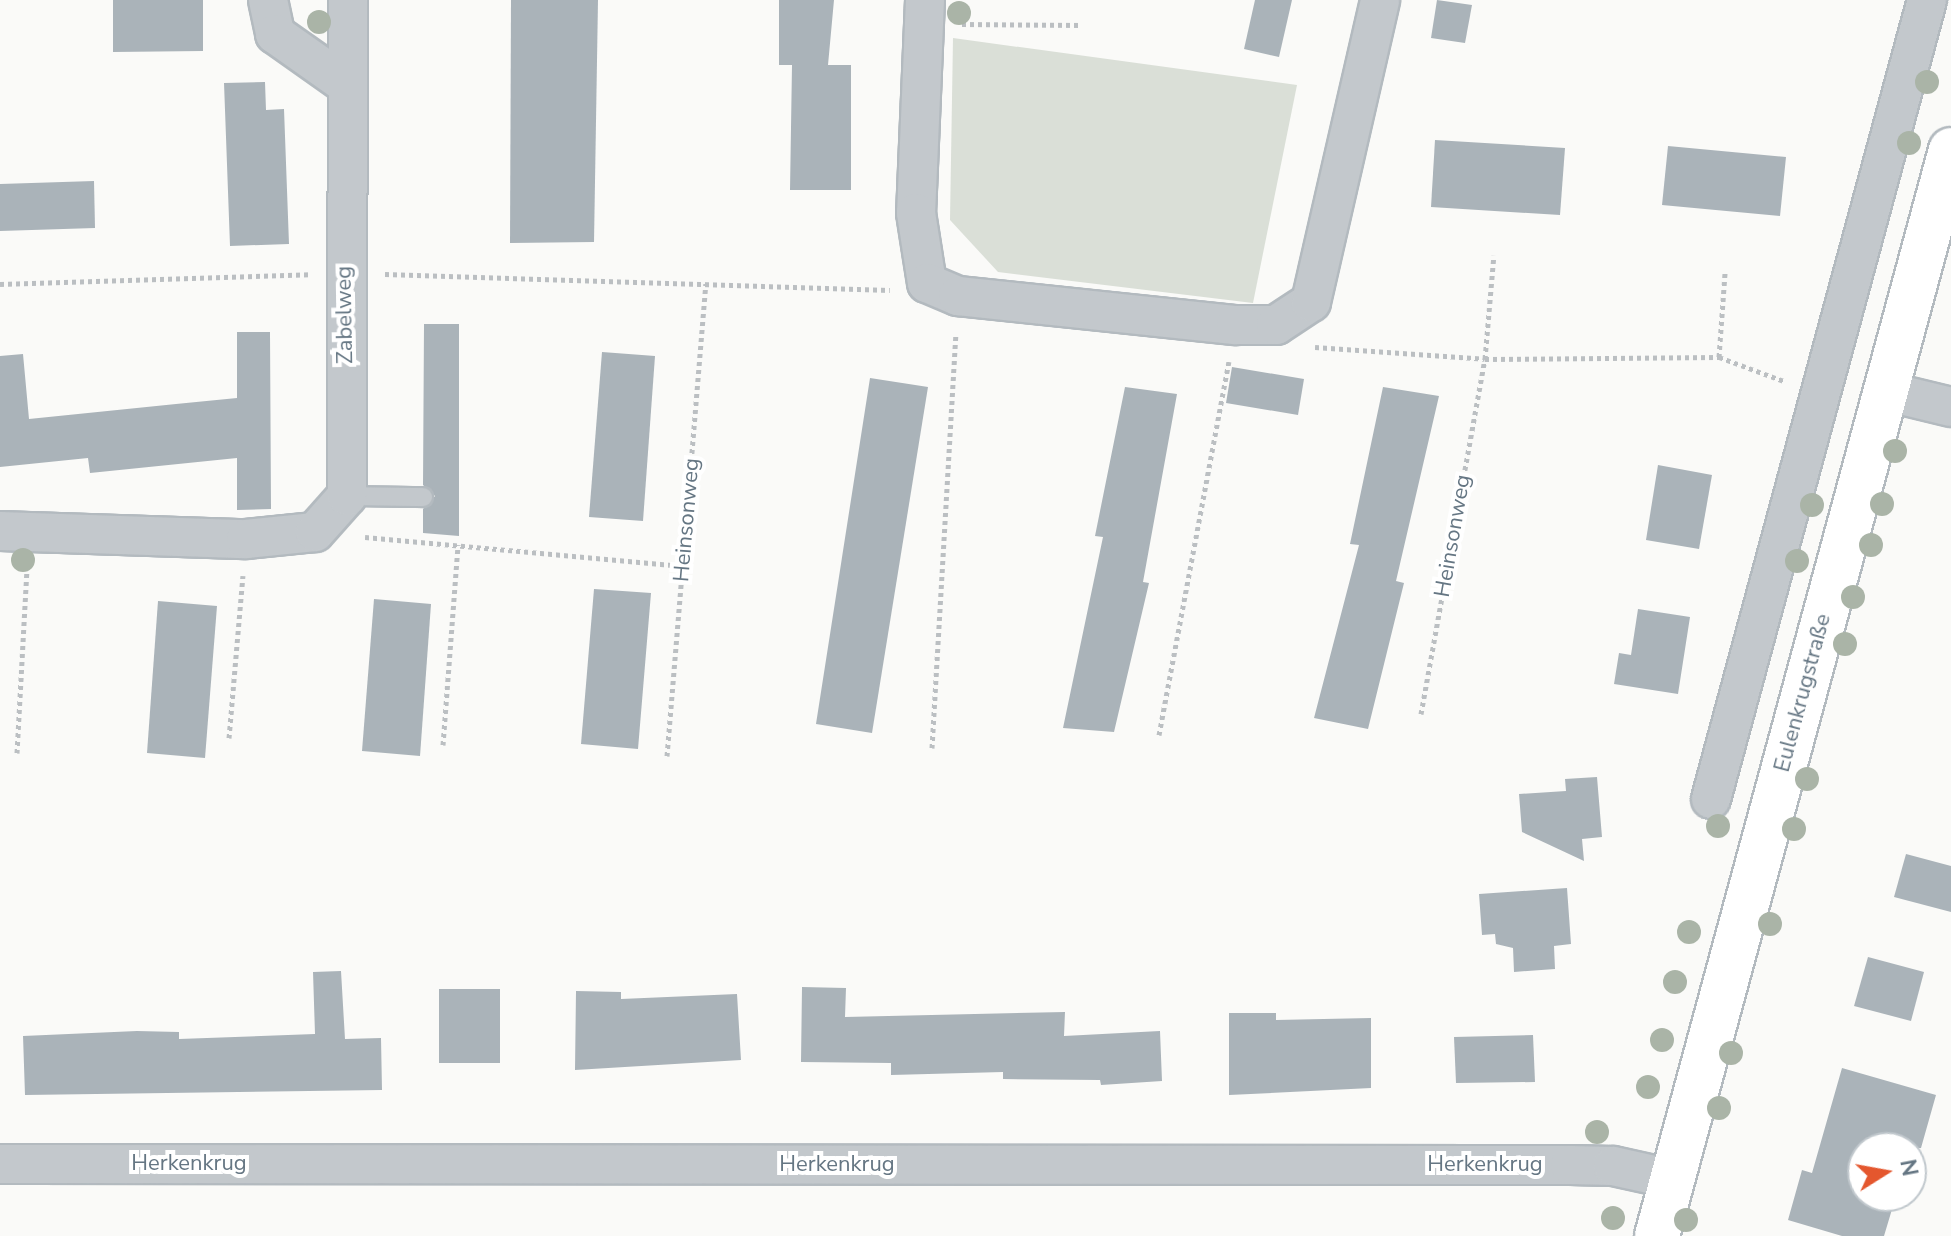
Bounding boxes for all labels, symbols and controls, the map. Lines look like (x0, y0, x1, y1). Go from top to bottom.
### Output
street label: Zabelweg (331, 266, 359, 364)
street label: Heinsonweg (668, 457, 706, 583)
street label: Heinsonweg (1429, 473, 1477, 599)
street label: Eulenkrugstraße (1769, 611, 1837, 775)
north arrow (1847, 1132, 1927, 1212)
street label: Herkenkrug (131, 1151, 247, 1177)
street label: Herkenkrug (779, 1152, 895, 1178)
street label: Herkenkrug (1427, 1152, 1543, 1178)
text: N (1892, 1157, 1925, 1179)

